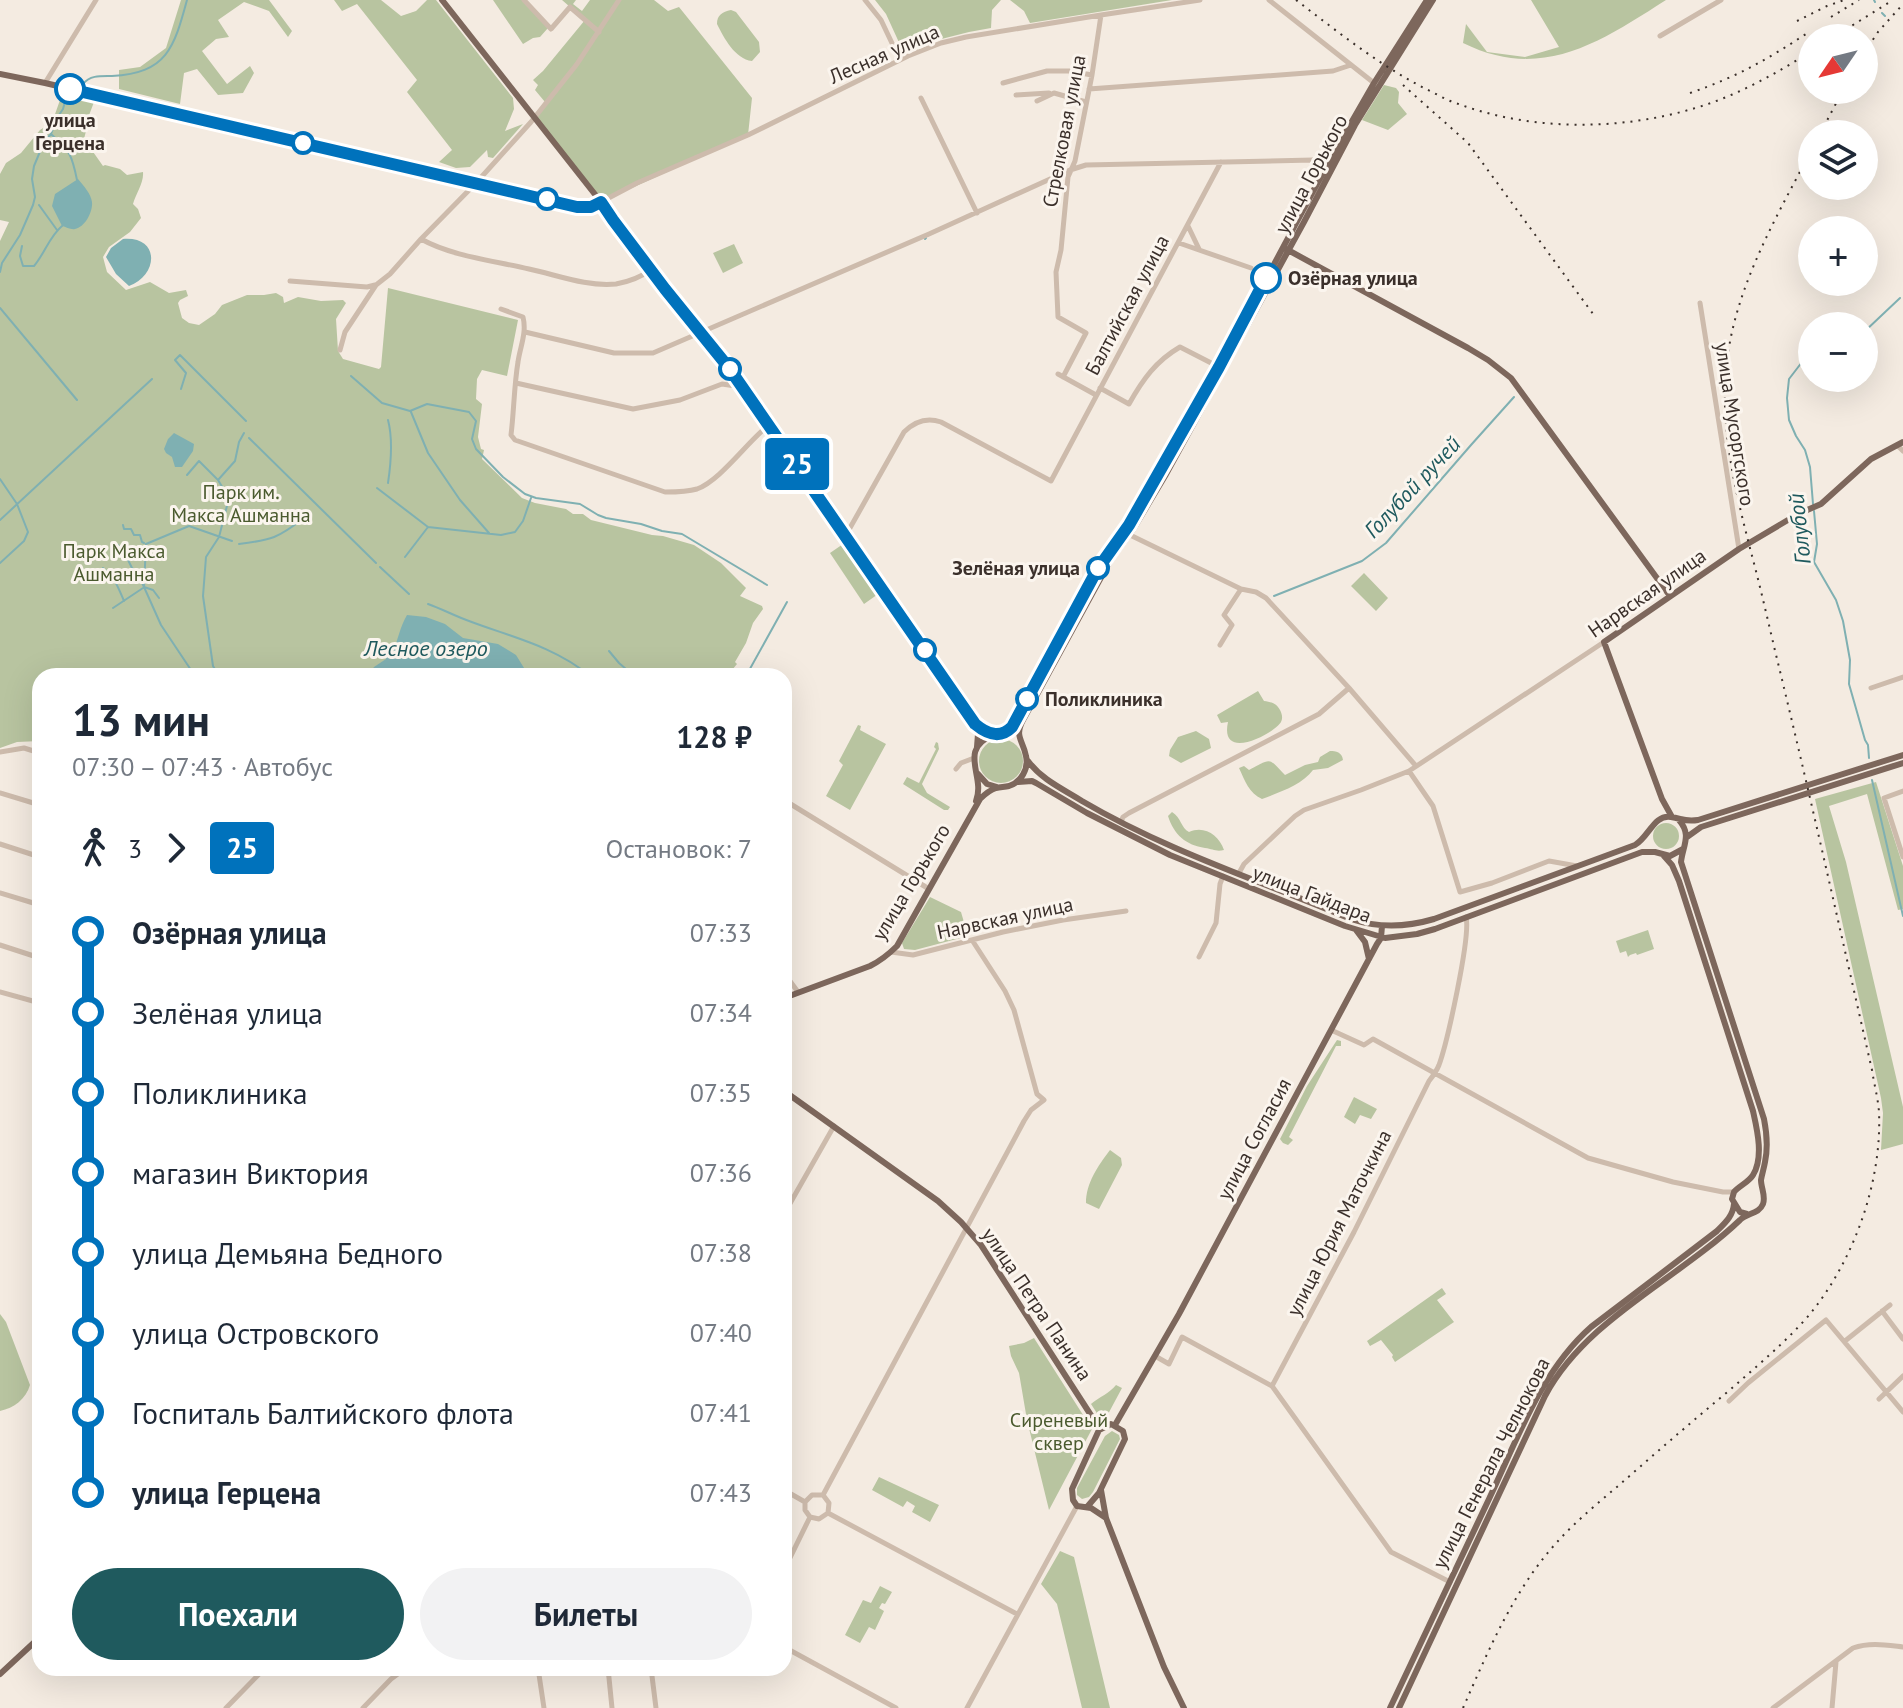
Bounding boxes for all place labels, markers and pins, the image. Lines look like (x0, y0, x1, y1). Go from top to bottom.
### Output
marker: улица Герцена (55, 74, 85, 104)
place label: улица Герцена (35, 107, 105, 156)
unlabelled marker (292, 132, 314, 154)
unlabelled marker (536, 188, 558, 210)
marker: Озёрная улица (1251, 263, 1281, 293)
place label: Озёрная улица (1288, 265, 1418, 291)
unlabelled marker (719, 358, 741, 380)
place label: Зелёная улица (952, 555, 1080, 581)
marker: Зелёная улица (1087, 557, 1109, 579)
unlabelled marker (914, 639, 936, 661)
place label: Поликлиника (1045, 686, 1163, 712)
marker: Поликлиника (1016, 688, 1038, 710)

